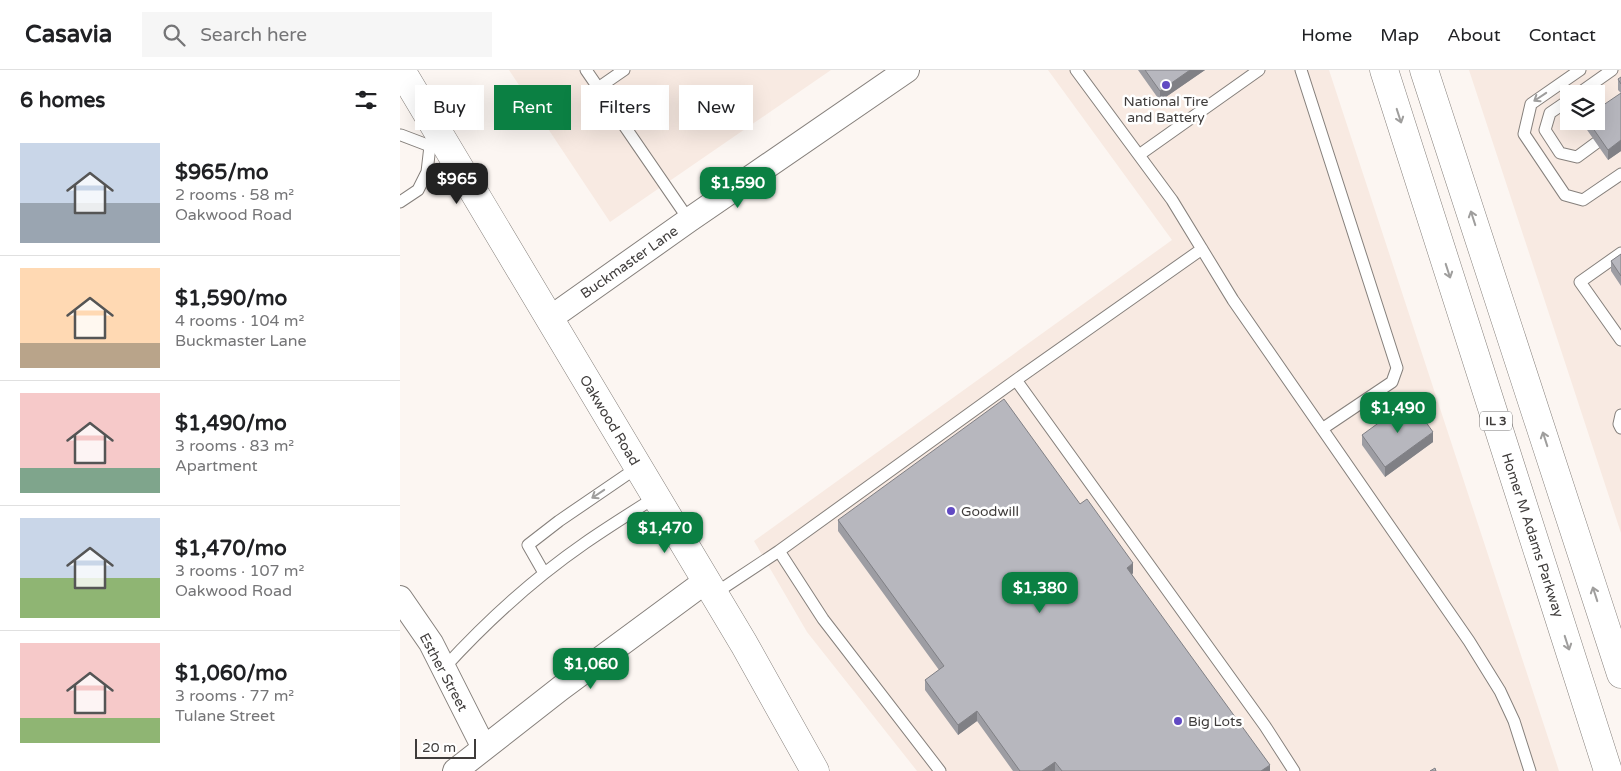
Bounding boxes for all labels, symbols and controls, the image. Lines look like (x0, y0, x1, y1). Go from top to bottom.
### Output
search box (142, 12, 492, 57)
text: Casavia (25, 20, 112, 49)
icon: search (160, 21, 188, 49)
text: Search here (200, 24, 307, 46)
text: Home (1301, 24, 1352, 46)
text: Map (1380, 24, 1419, 46)
text: About (1447, 24, 1501, 46)
text: Contact (1529, 24, 1596, 46)
marker: National Tire and Battery (1160, 79, 1172, 91)
chip: Buy (415, 85, 484, 130)
chip: Rent (494, 85, 571, 130)
chip: Filters (581, 85, 669, 130)
chip: New (679, 85, 753, 130)
map controls (1560, 85, 1605, 130)
button: layers (1560, 85, 1605, 130)
icon: filters (352, 86, 380, 114)
text: 6 homes (20, 88, 105, 113)
one-way arrow (1533, 92, 1547, 103)
place label: National Tire and Battery (1124, 93, 1208, 126)
one-way arrow (1395, 108, 1404, 124)
text: $965/mo (175, 160, 269, 185)
pin: $965 (427, 162, 487, 205)
icon: home (60, 163, 120, 223)
pin: $1,590 (697, 166, 779, 209)
text: $965 (437, 169, 477, 189)
text: $1,590 (711, 173, 765, 193)
text: 2 rooms · 58 m² (175, 185, 294, 205)
text: Oakwood Road (175, 205, 292, 225)
one-way arrow (1467, 211, 1477, 227)
street label: Buckmaster Lane (577, 222, 681, 302)
one-way arrow (1444, 263, 1454, 279)
text: $1,590/mo (175, 286, 287, 311)
icon: home (60, 288, 120, 348)
text: 4 rooms · 104 m² (175, 311, 304, 331)
text: Buckmaster Lane (175, 331, 307, 351)
street label: Oakwood Road (576, 372, 643, 469)
pin: $1,490 (1357, 392, 1439, 434)
text: $1,490 (1371, 398, 1425, 418)
text: $1,490/mo (175, 411, 287, 436)
road number: IL 3 (1480, 412, 1512, 431)
icon: home (60, 413, 120, 473)
one-way arrow (1539, 432, 1549, 448)
text: 3 rooms · 83 m² (175, 436, 294, 456)
street label: Homer M Adams Parkway (1498, 451, 1567, 620)
text: Apartment (175, 456, 258, 476)
one-way arrow (591, 489, 605, 499)
place label: Goodwill (961, 503, 1019, 520)
marker: Goodwill (945, 505, 957, 517)
pin: $1,470 (624, 512, 706, 554)
text: $1,470 (638, 518, 692, 538)
text: $1,470/mo (175, 536, 287, 561)
icon: home (60, 538, 120, 598)
text: 3 rooms · 107 m² (175, 561, 304, 581)
pin: $1,380 (999, 572, 1081, 614)
text: $1,380 (1013, 578, 1067, 598)
text: Oakwood Road (175, 581, 292, 601)
one-way arrow (1590, 587, 1599, 602)
street label: Esther Street (416, 630, 472, 715)
one-way arrow (1563, 634, 1573, 650)
pin: $1,060 (550, 648, 632, 690)
text: $1,060 (564, 654, 618, 674)
text: $1,060/mo (175, 661, 287, 686)
icon: home (60, 663, 120, 723)
text: 3 rooms · 77 m² (175, 686, 294, 706)
text: Tulane Street (175, 706, 275, 726)
place label: Big Lots (1188, 713, 1242, 730)
marker: Big Lots (1172, 715, 1184, 727)
scale bar (415, 736, 476, 759)
text: 20 m (422, 739, 456, 756)

